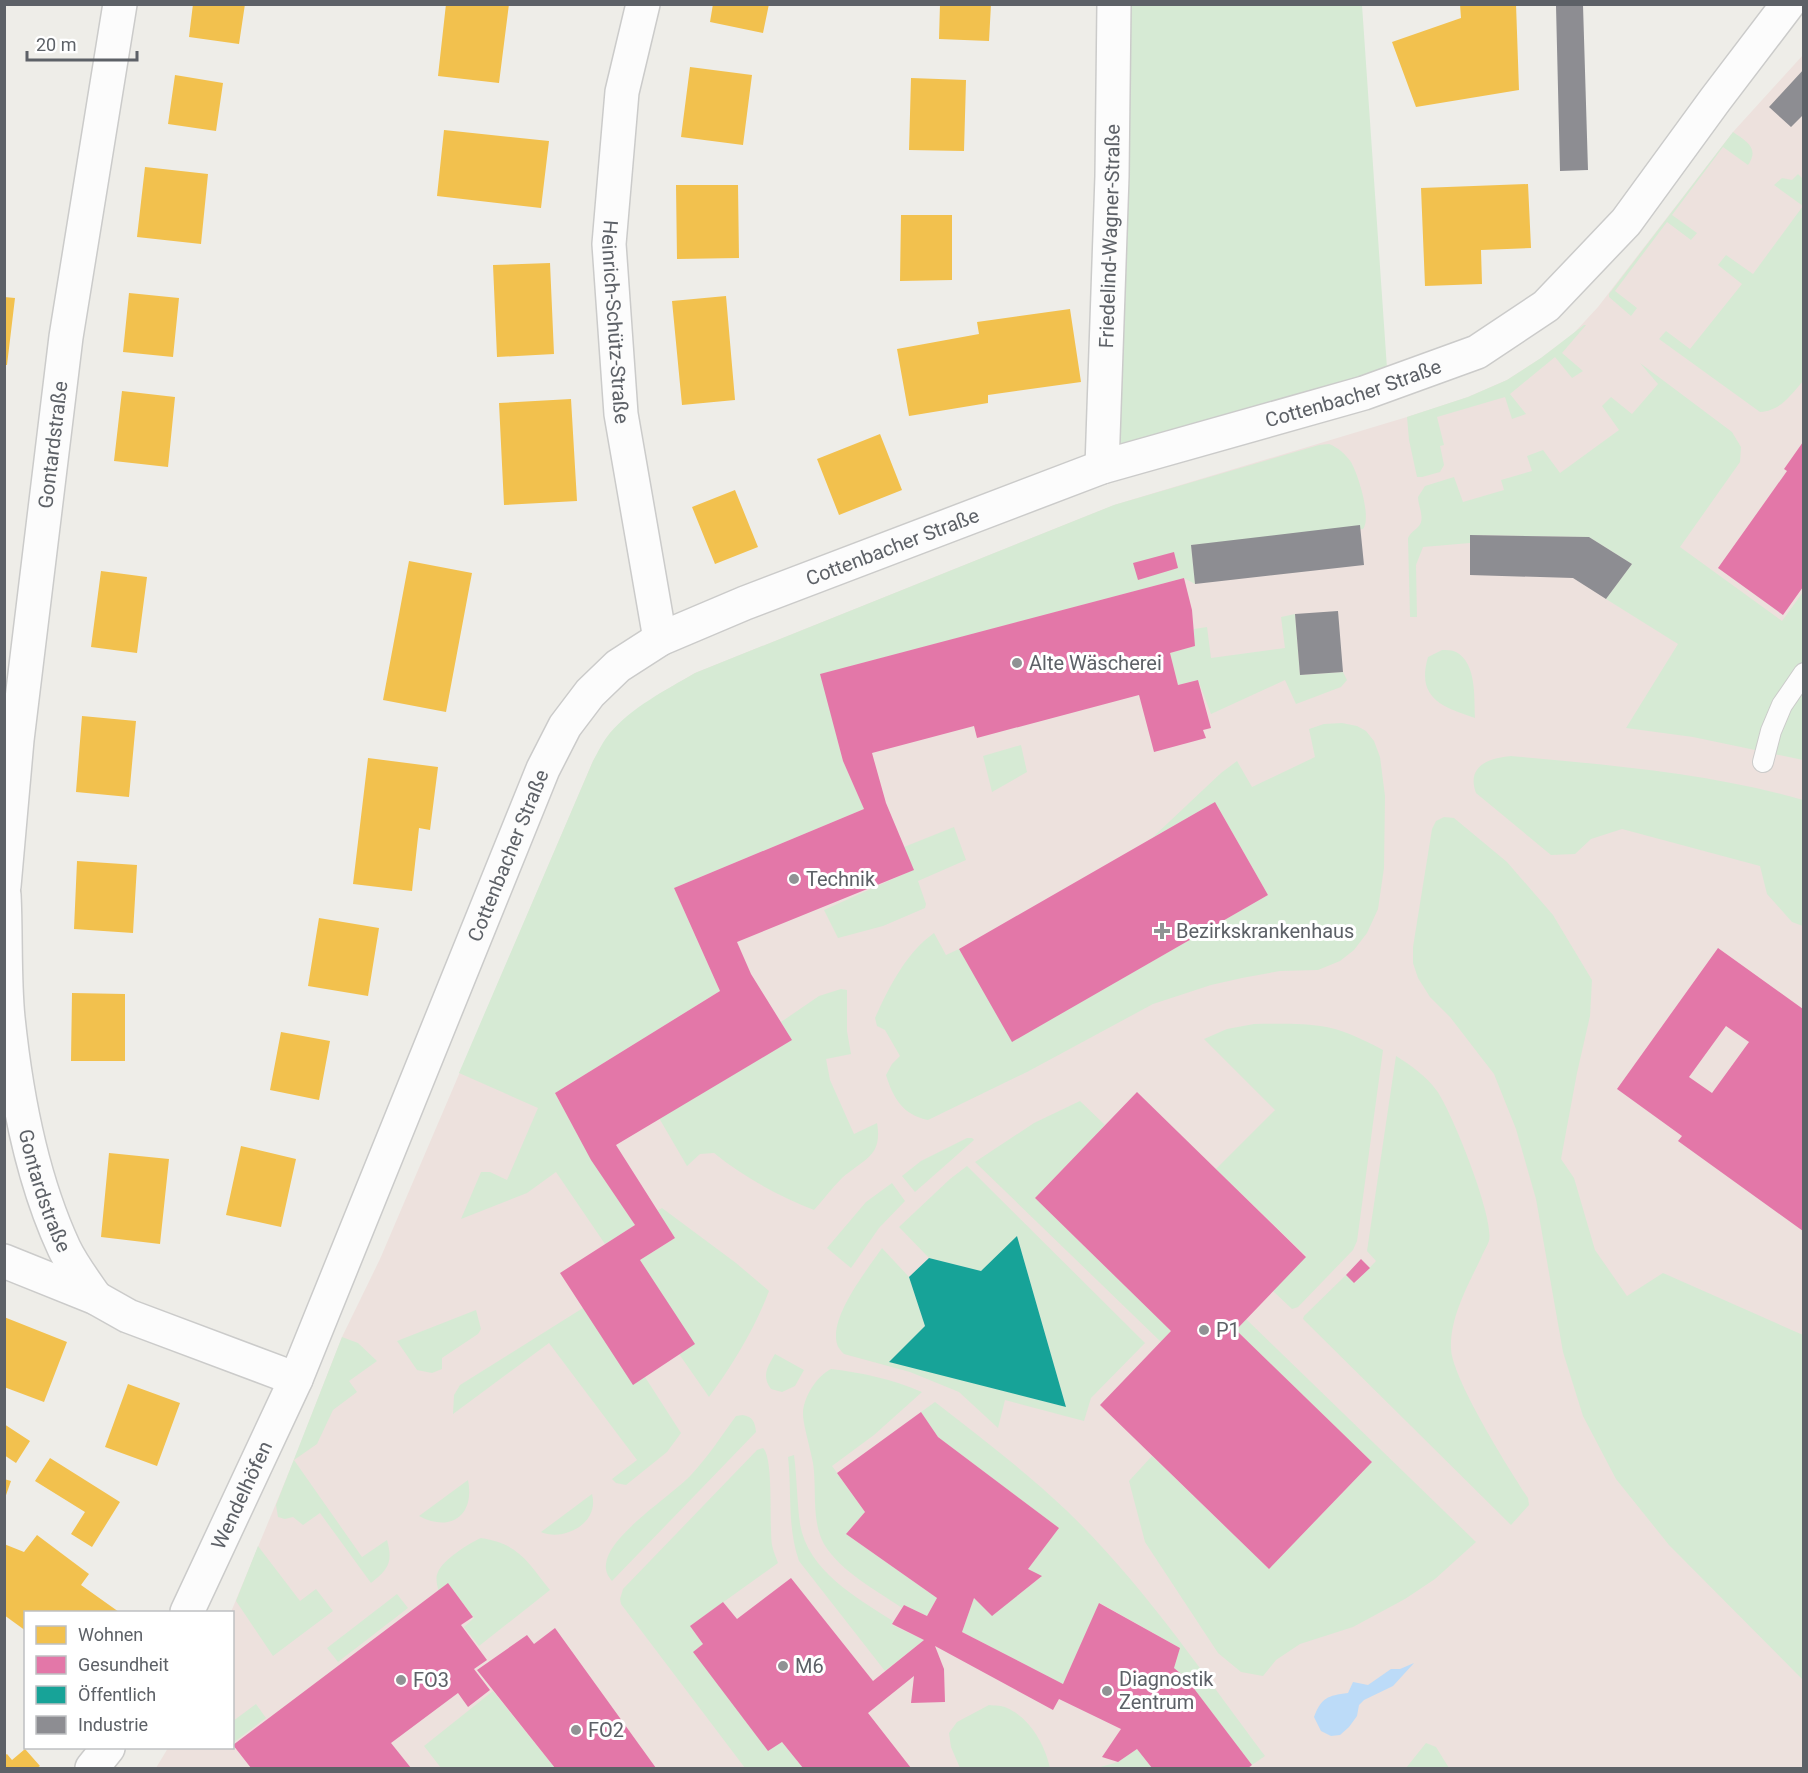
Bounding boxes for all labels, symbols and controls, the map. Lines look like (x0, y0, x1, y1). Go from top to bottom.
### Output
scale bar (27, 24, 136, 62)
text: 20 m (36, 34, 76, 55)
street label: Friedelind-Wagner-Straße (1094, 124, 1125, 349)
street label: Heinrich-Schütz-Straße (597, 219, 634, 426)
street label: Cottenbacher Straße (1262, 354, 1444, 432)
street label: Gontardstraße (33, 380, 73, 510)
street label: Cottenbacher Straße (803, 503, 982, 591)
place label: Alte Wäscherei (1029, 651, 1162, 675)
marker: Alte Wäscherei (1010, 656, 1024, 670)
street label: Cottenbacher Straße (462, 766, 554, 945)
place label: Technik (806, 867, 876, 891)
marker: Technik (787, 872, 801, 886)
place label: Bezirkskrankenhaus (1176, 919, 1354, 943)
marker: Bezirkskrankenhaus (1153, 922, 1171, 940)
street label: Gontardstraße (14, 1127, 76, 1256)
place label: P1 (1216, 1318, 1240, 1342)
marker: P1 (1197, 1323, 1211, 1337)
street label: Wendelhöfen (206, 1437, 277, 1553)
legend (24, 1611, 234, 1749)
text: Wohnen (78, 1624, 143, 1645)
text: Gesundheit (78, 1654, 169, 1675)
place label: M6 (795, 1654, 824, 1678)
marker: M6 (776, 1659, 790, 1673)
place label: Diagnostik Zentrum (1119, 1667, 1214, 1714)
place label: FO3 (413, 1668, 449, 1692)
marker: FO3 (394, 1673, 408, 1687)
text: Öffentlich (78, 1684, 156, 1705)
marker: Diagnostik Zentrum (1100, 1684, 1114, 1698)
text: Industrie (78, 1714, 148, 1735)
place label: FO2 (588, 1718, 624, 1742)
marker: FO2 (569, 1723, 583, 1737)

